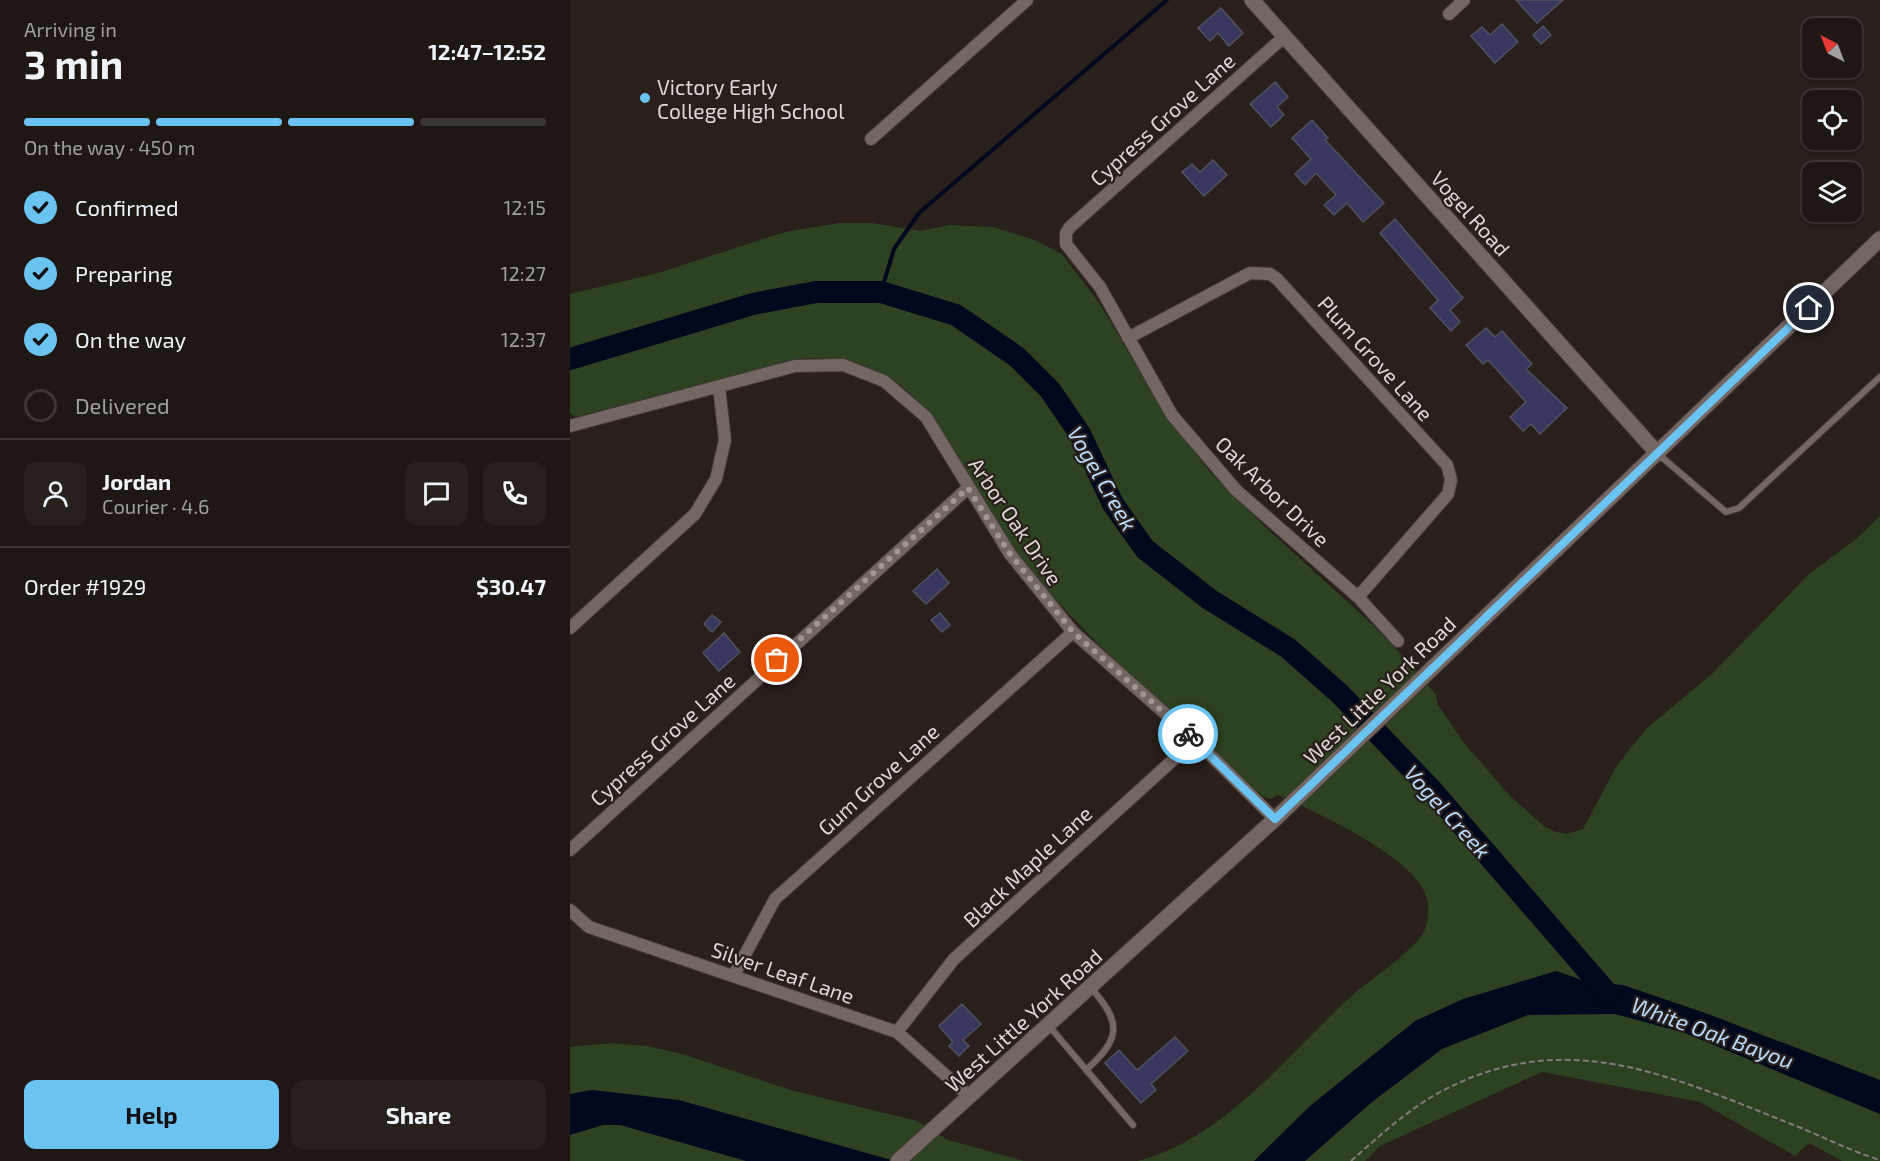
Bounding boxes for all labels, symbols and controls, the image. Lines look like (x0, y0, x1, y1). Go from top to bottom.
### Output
text: Arriving in (24, 17, 117, 41)
north arrow (1802, 18, 1862, 78)
map controls (1802, 18, 1862, 222)
text: 12:47–12:52 (428, 38, 546, 64)
text: 3 min (24, 40, 123, 87)
street label: Cypress Grove Lane (1084, 47, 1240, 191)
place label: Victory Early College High School (657, 74, 845, 123)
button: locate (1802, 90, 1862, 150)
marker: Victory Early College High School (638, 91, 652, 105)
text: On the way · 450 m (24, 135, 195, 159)
button: layers (1802, 162, 1862, 222)
street label: Vogel Road (1426, 165, 1516, 261)
icon: check (24, 191, 57, 224)
text: Confirmed (75, 194, 179, 220)
text: 12:15 (503, 195, 546, 219)
icon: check (24, 257, 57, 290)
text: Preparing (75, 260, 173, 286)
text: 12:27 (501, 261, 546, 285)
pin (1783, 282, 1834, 333)
street label: Plum Grove Lane (1313, 290, 1439, 426)
icon: home (1792, 291, 1825, 324)
icon: check (24, 323, 57, 356)
text: On the way (75, 326, 186, 352)
text: 12:37 (501, 327, 546, 351)
text: Delivered (75, 392, 170, 418)
water label: Vogel Creek (1063, 421, 1143, 535)
street label: Oak Arbor Drive (1211, 431, 1335, 551)
street label: Arbor Oak Drive (964, 452, 1068, 590)
button: person (24, 462, 87, 525)
button: chat (405, 462, 468, 525)
button: phone (483, 462, 546, 525)
text: Jordan (102, 468, 171, 494)
text: Courier · 4.6 (102, 494, 209, 518)
text: Order #1929 (24, 573, 146, 599)
text: $30.47 (476, 573, 546, 599)
street label: West Little York Road (1298, 611, 1460, 769)
pin (751, 634, 802, 685)
icon: bag (760, 643, 793, 676)
street label: Cypress Grove Lane (584, 667, 740, 811)
courier (1158, 704, 1218, 764)
street label: Gum Grove Lane (812, 718, 944, 840)
icon: bike (1172, 718, 1205, 751)
water label: Vogel Creek (1399, 759, 1497, 863)
street label: Black Maple Lane (958, 800, 1096, 932)
street label: Silver Leaf Lane (708, 936, 858, 1008)
street label: West Little York Road (939, 943, 1107, 1097)
water label: White Oak Bayou (1628, 991, 1798, 1074)
button: Help (24, 1080, 279, 1149)
button: Share (291, 1080, 546, 1149)

